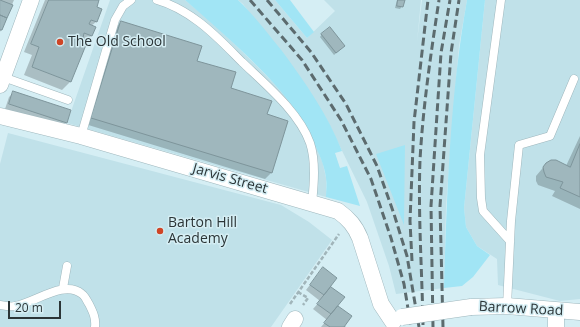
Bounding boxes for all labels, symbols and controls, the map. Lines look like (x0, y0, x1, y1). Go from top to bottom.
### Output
place label: The Old School (68, 34, 166, 50)
marker: The Old School (55, 37, 65, 47)
street label: Jarvis Street (191, 160, 269, 198)
place label: Barton Hill Academy (168, 215, 237, 248)
marker: Barton Hill Academy (155, 226, 165, 236)
scale bar (10, 293, 63, 319)
street label: Barrow Road (478, 298, 564, 320)
text: 20 m (15, 299, 43, 316)

